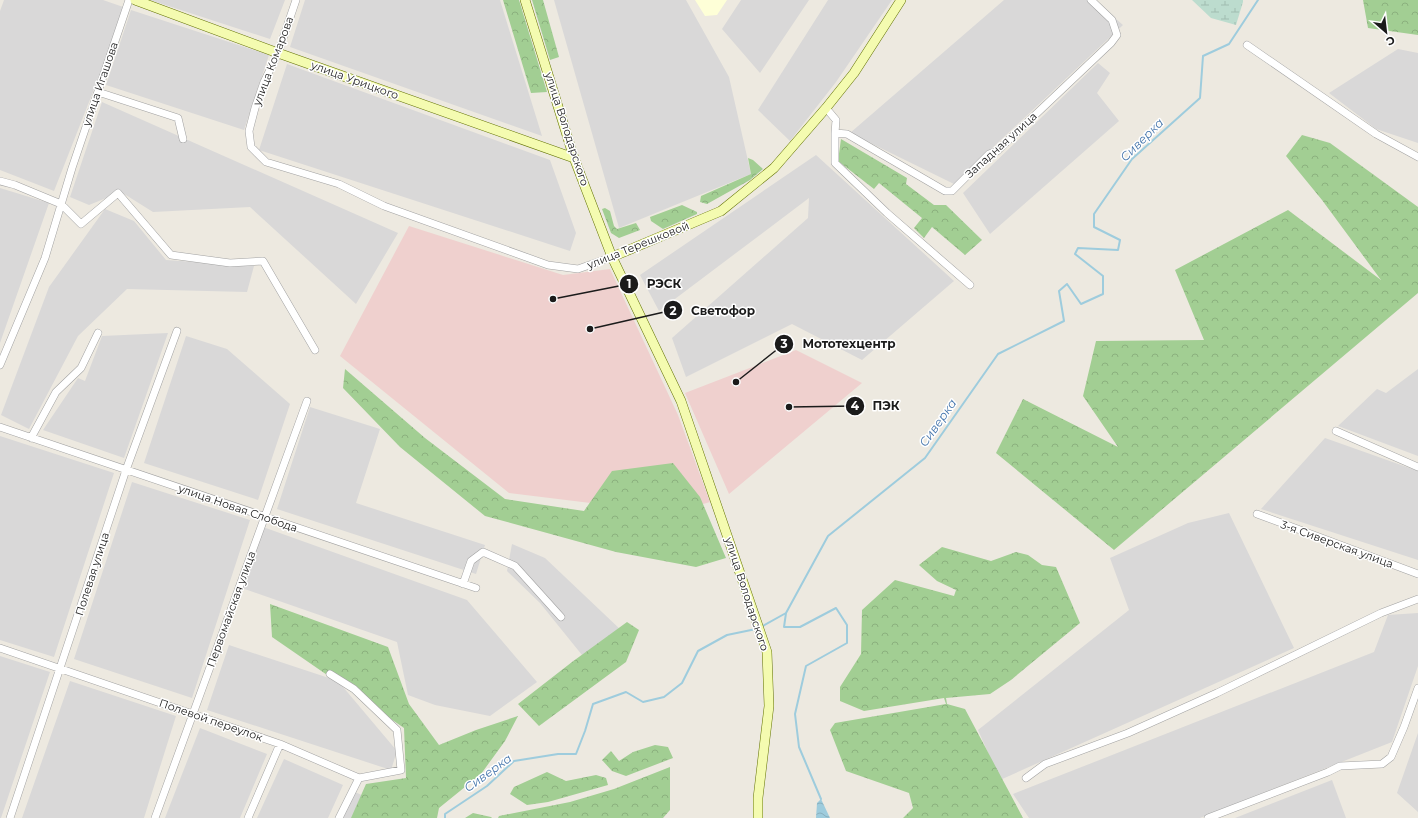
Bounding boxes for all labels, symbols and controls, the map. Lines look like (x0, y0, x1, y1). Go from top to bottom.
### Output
north arrow (1366, 12, 1406, 52)
street label: улица Комарова (249, 14, 296, 108)
text: С (1384, 33, 1398, 49)
street label: улица Игашова (79, 40, 121, 129)
street label: улица Урицкого (308, 57, 401, 102)
street label: улица Володарского (542, 69, 592, 188)
street label: Западная улица (962, 109, 1040, 181)
water label: Сиверка (1117, 115, 1166, 164)
street label: улица Терешковой (584, 218, 691, 272)
callout: РЭСК (619, 272, 689, 296)
text: 1 (627, 276, 631, 291)
text: РЭСК (647, 276, 681, 291)
callout: Светофор (663, 298, 763, 322)
text: 2 (669, 303, 677, 318)
text: Светофор (691, 303, 755, 318)
callout: Мототехцентр (774, 332, 903, 356)
text: 3 (779, 336, 788, 351)
text: Мототехцентр (803, 336, 895, 351)
callout: ПЭК (845, 394, 908, 418)
water label: Сиверка (916, 396, 960, 450)
text: 4 (851, 398, 860, 413)
text: ПЭК (872, 398, 900, 413)
street label: улица Новая Слобода (176, 481, 299, 535)
street label: 3-я Сиверская улица (1279, 517, 1395, 571)
street label: Полевая улица (72, 531, 112, 617)
street label: улица Володарского (722, 534, 772, 653)
street label: Первомайская улица (203, 549, 259, 669)
street label: Полевой переулок (157, 696, 265, 744)
water label: Сиверка (461, 750, 514, 795)

